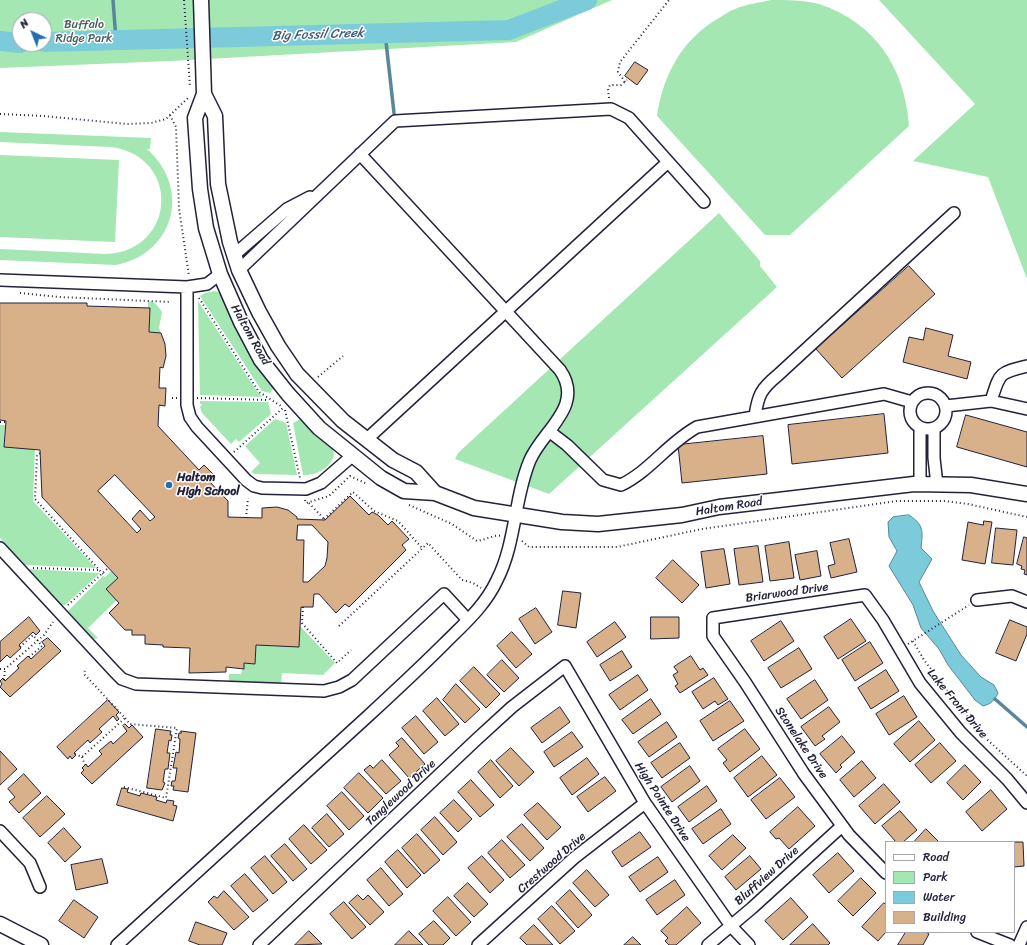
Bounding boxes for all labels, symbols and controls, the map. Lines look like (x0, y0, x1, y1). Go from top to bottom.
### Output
north arrow (12, 12, 52, 52)
text: N (15, 14, 33, 33)
park label: Buffalo Ridge Park (56, 18, 112, 46)
water label: Big Fossil Creek (272, 26, 364, 44)
street label: Haltom Road (227, 302, 273, 368)
place label: Haltom High School (177, 471, 240, 499)
marker: Haltom High School (164, 480, 174, 490)
street label: Haltom Road (695, 495, 763, 519)
street label: Briarwood Drive (745, 580, 829, 606)
street label: Lake Front Drive (924, 666, 990, 742)
street label: Stonelake Drive (772, 704, 830, 782)
street label: Tanglewood Drive (363, 757, 439, 829)
street label: High Pointe Drive (631, 760, 693, 844)
street label: Crestwood Drive (515, 829, 589, 897)
legend (885, 841, 1015, 933)
street label: Bluffview Drive (732, 843, 802, 909)
text: Road (923, 846, 949, 868)
text: Park (923, 866, 948, 888)
text: Water (923, 886, 955, 908)
text: Building (923, 906, 966, 928)

